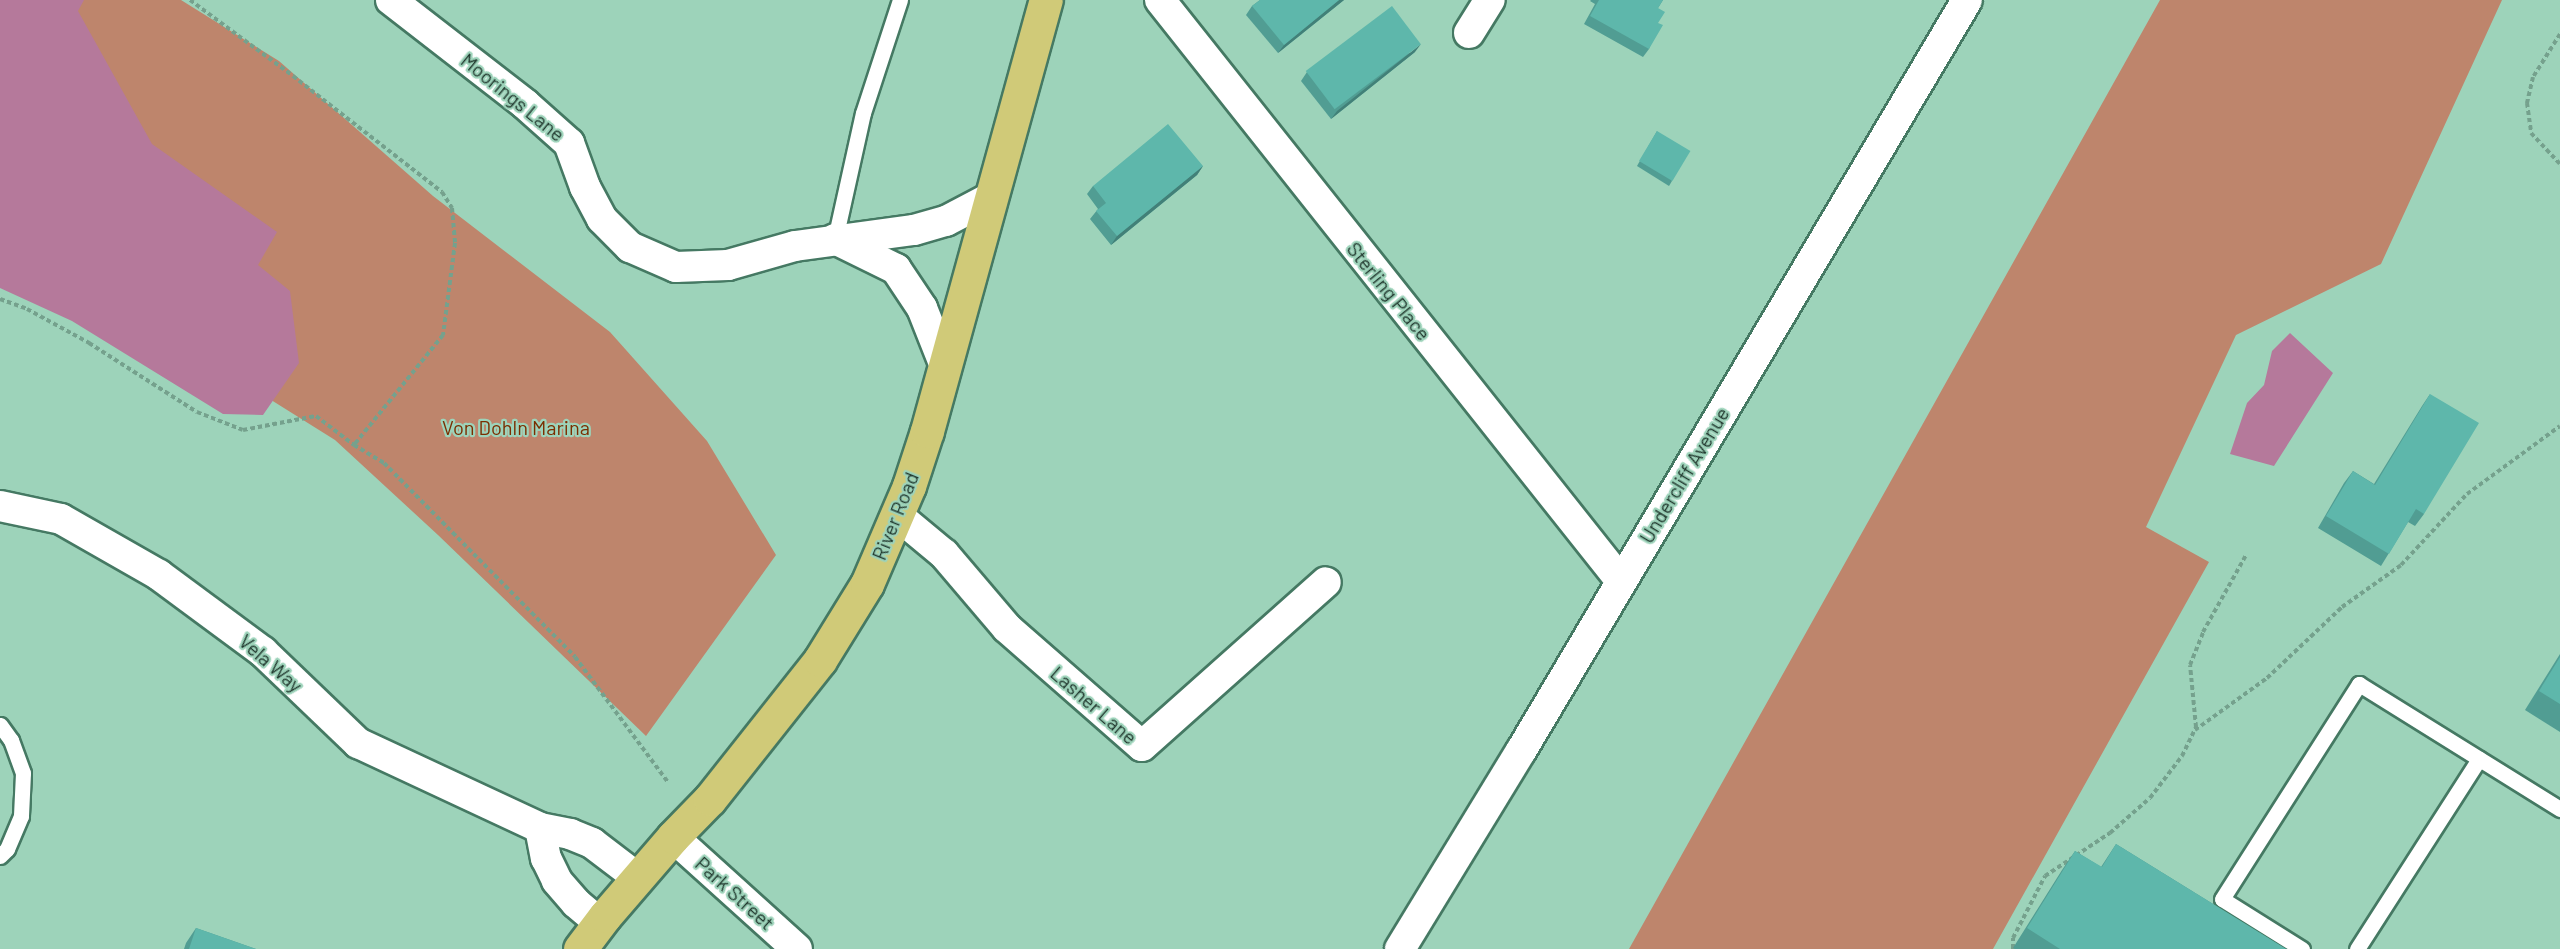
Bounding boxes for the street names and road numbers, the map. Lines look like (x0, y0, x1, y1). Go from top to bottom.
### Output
street label: Moorings Lane (456, 48, 570, 146)
street label: Sterling Place (1342, 237, 1436, 345)
street label: Undercliff Avenue (1634, 403, 1734, 547)
street label: River Road (867, 469, 923, 563)
street label: Vela Way (234, 629, 308, 697)
street label: Lasher Lane (1046, 661, 1142, 749)
street label: Park Street (691, 851, 779, 935)

